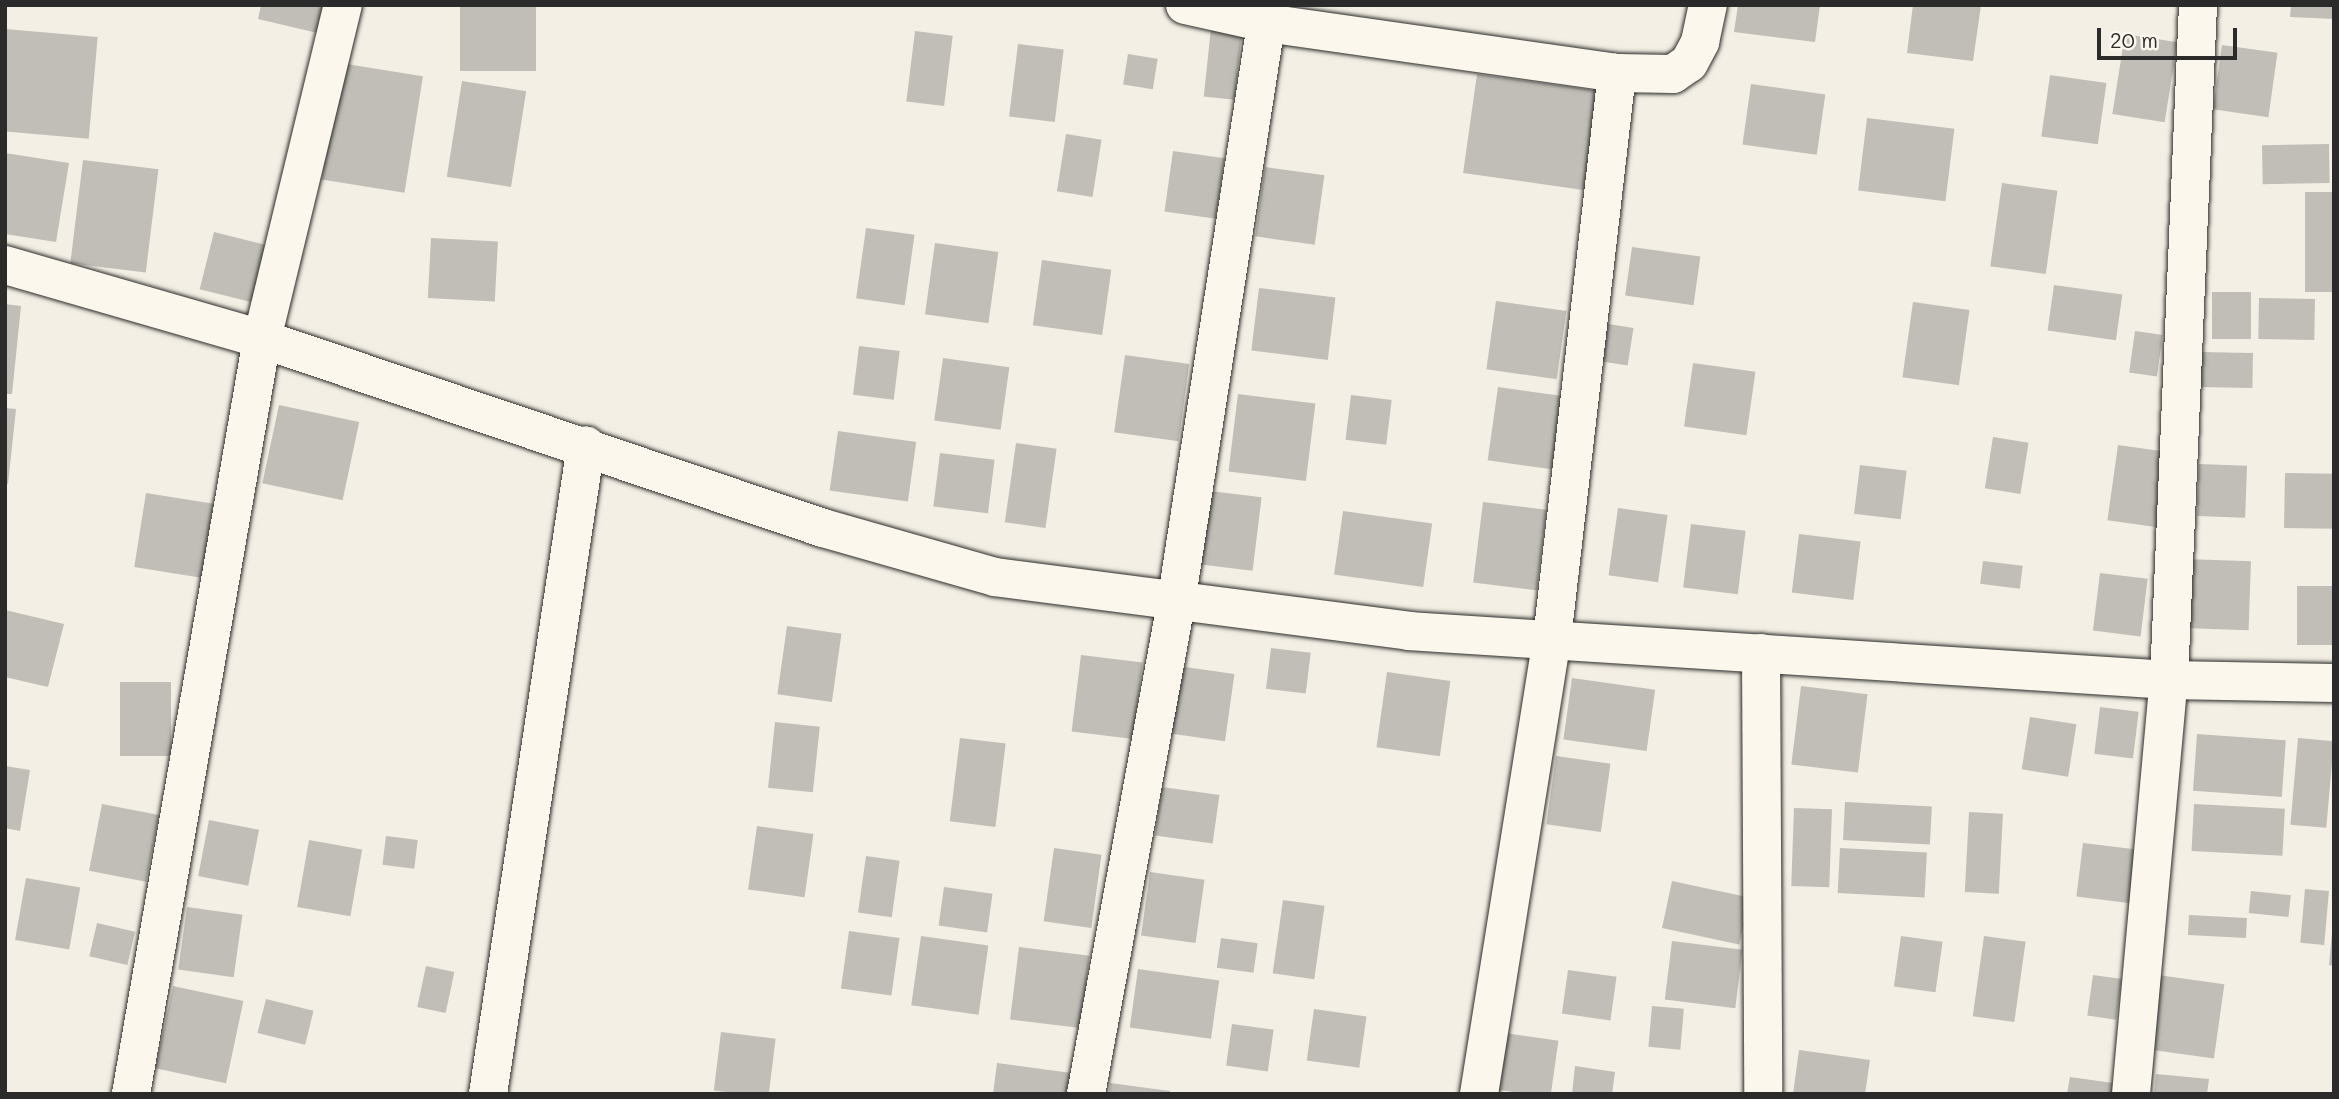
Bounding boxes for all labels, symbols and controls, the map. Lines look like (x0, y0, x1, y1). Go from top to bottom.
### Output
scale bar (2101, 14, 2241, 58)
text: 20 m (2110, 26, 2158, 53)

